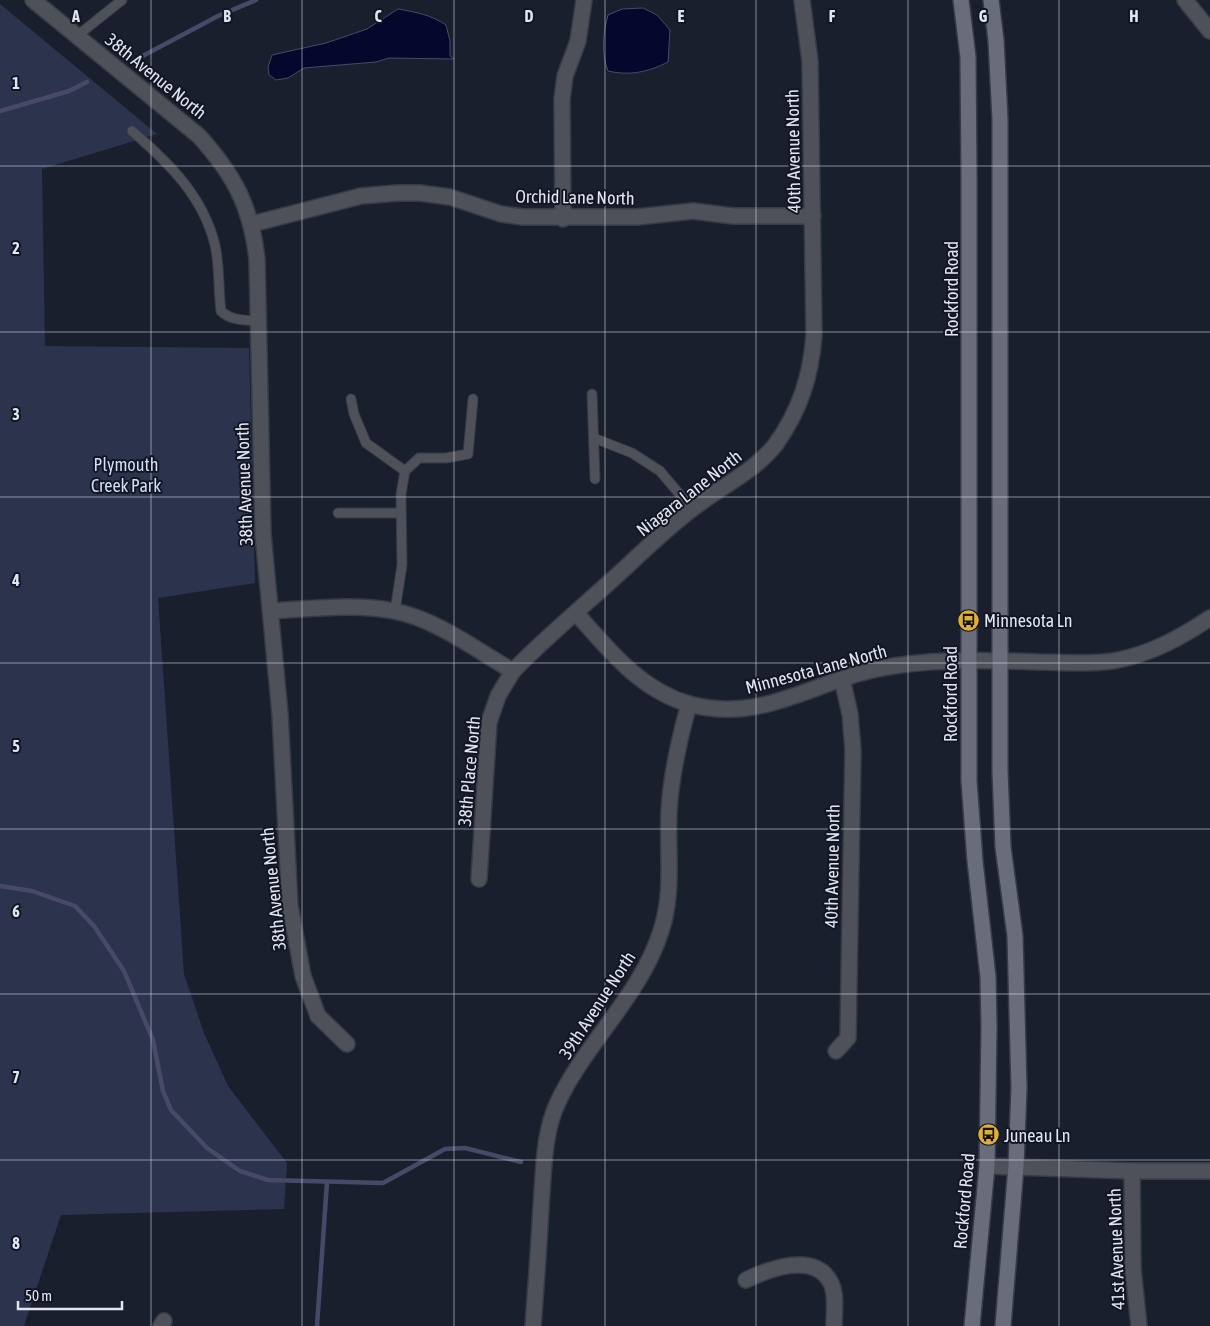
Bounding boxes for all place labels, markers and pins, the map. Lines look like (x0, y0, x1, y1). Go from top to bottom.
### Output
bus stop icon: Minnesota Ln (956, 608, 980, 632)
place label: Minnesota Ln (984, 610, 1072, 631)
bus stop icon: Juneau Ln (976, 1123, 1000, 1147)
place label: Juneau Ln (1004, 1125, 1071, 1146)

